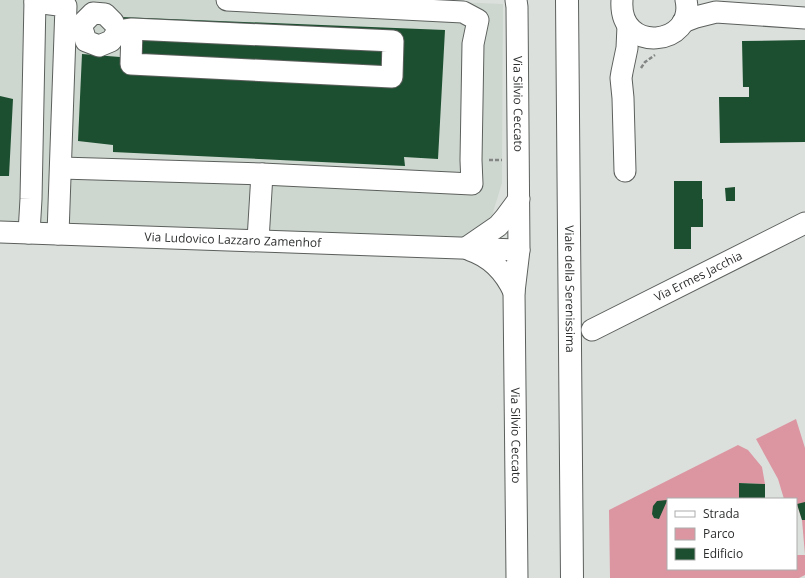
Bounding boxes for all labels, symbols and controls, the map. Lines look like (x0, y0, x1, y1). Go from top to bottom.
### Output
street label: Via Silvio Ceccato (509, 56, 527, 152)
street label: Viale della Serenissima (561, 225, 579, 353)
street label: Via Ludovico Lazzaro Zamenhof (144, 228, 322, 251)
street label: Via Ermes Jacchia (651, 247, 745, 305)
street label: Via Silvio Ceccato (507, 387, 525, 483)
legend (667, 498, 797, 570)
text: Strada (703, 505, 739, 522)
text: Parco (703, 525, 735, 542)
text: Edificio (703, 545, 743, 562)

